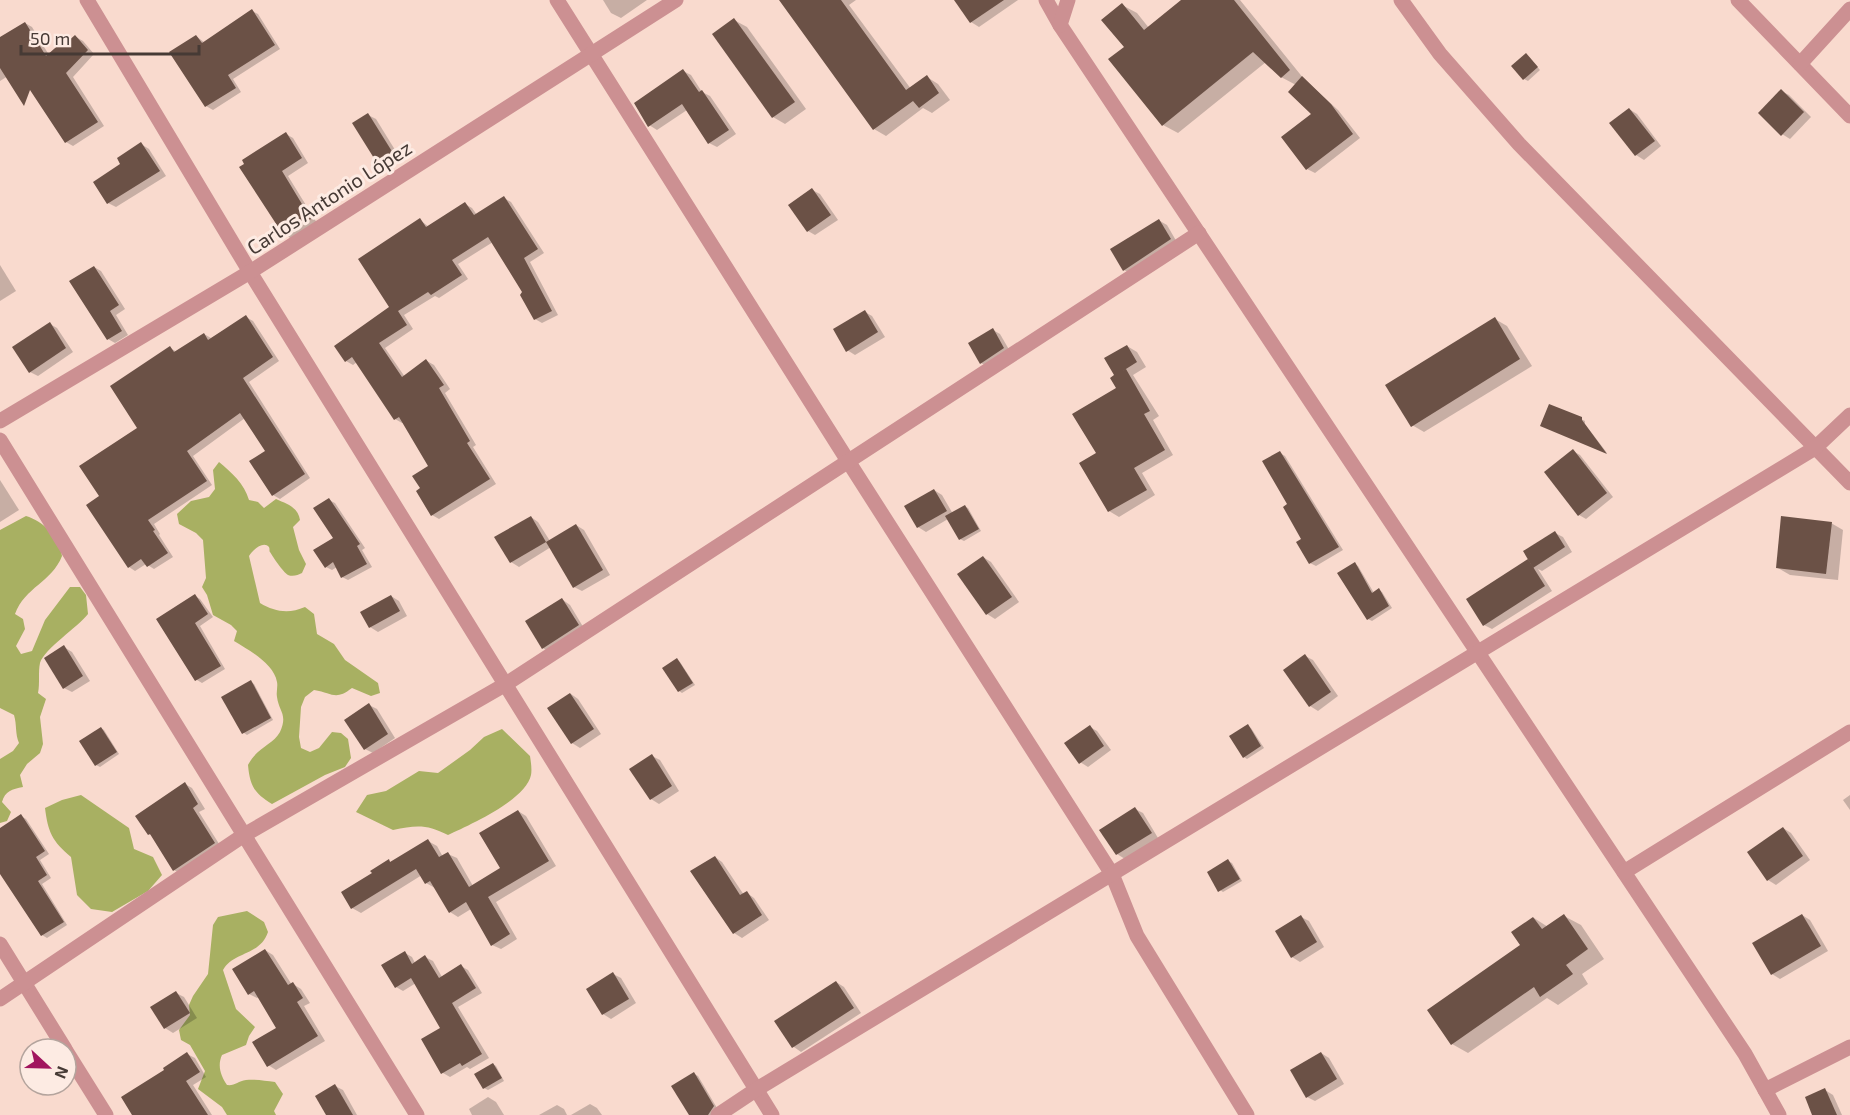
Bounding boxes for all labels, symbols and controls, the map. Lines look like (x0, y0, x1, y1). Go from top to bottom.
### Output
scale bar (21, 18, 200, 56)
text: 50 m (30, 27, 70, 49)
street label: Carlos Antonio López (242, 135, 416, 259)
north arrow (18, 1037, 78, 1097)
text: N (51, 1064, 73, 1082)

